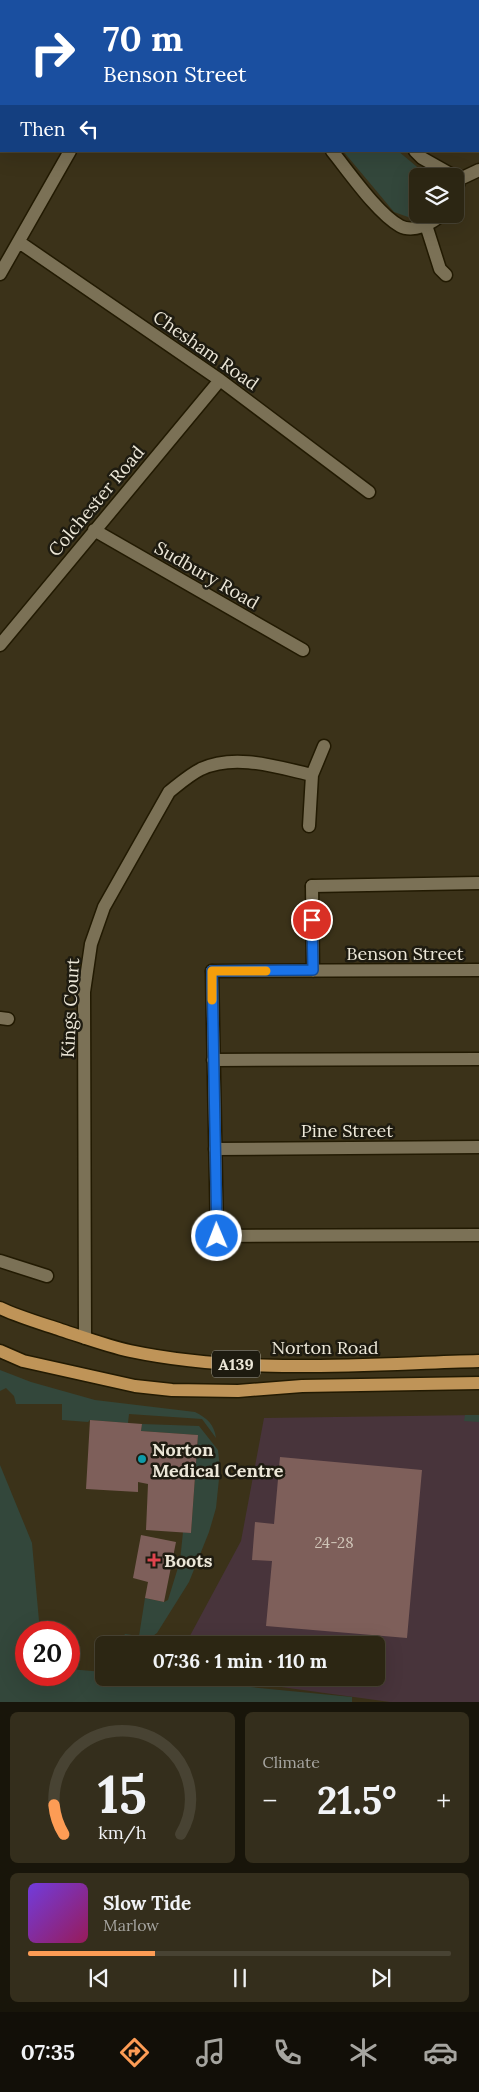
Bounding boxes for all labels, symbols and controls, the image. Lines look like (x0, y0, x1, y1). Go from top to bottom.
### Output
text: 70 m (103, 16, 183, 61)
icon: right (20, 20, 85, 85)
text: Benson Street (103, 60, 247, 88)
icon: left (75, 115, 103, 143)
text: Then (20, 117, 65, 141)
map controls (409, 168, 464, 223)
button: layers (409, 168, 464, 223)
street label: Chesham Road (149, 305, 264, 395)
street label: Colchester Road (43, 441, 149, 561)
street label: Sudbury Road (151, 536, 264, 614)
pin (291, 899, 333, 941)
icon: arrive (298, 906, 326, 934)
street label: Benson Street (346, 942, 464, 965)
street label: Kings Court (56, 957, 84, 1059)
street label: Pine Street (301, 1119, 393, 1142)
position arrow (190, 1209, 242, 1261)
street label: Norton Road (272, 1336, 379, 1359)
road number: A139 (212, 1350, 260, 1378)
place label: Norton Medical Centre (152, 1438, 284, 1482)
marker: Norton Medical Centre (136, 1453, 148, 1465)
house number: 24-28 (314, 1533, 354, 1552)
place label: Boots (164, 1549, 213, 1572)
marker: Boots (148, 1554, 160, 1566)
speed limit sign: 20 (15, 1621, 80, 1686)
text: 07:36 · 1 min · 110 m (153, 1649, 327, 1673)
text: Climate (263, 1752, 320, 1772)
text: 15 (98, 1761, 147, 1827)
text: 21.5° (317, 1776, 397, 1824)
text: − (263, 1783, 277, 1819)
text: + (436, 1783, 451, 1819)
text: km/h (98, 1821, 147, 1844)
text: Slow Tide (103, 1891, 191, 1915)
text: Marlow (103, 1915, 159, 1935)
icon: previous (85, 1964, 113, 1992)
icon: pause (226, 1964, 254, 1992)
icon: next (367, 1964, 395, 1992)
icon: directions (117, 2035, 152, 2070)
icon: music (193, 2035, 228, 2070)
icon: phone (270, 2035, 305, 2070)
icon: climate (346, 2035, 381, 2070)
icon: car (423, 2035, 458, 2070)
text: 07:35 (21, 2038, 75, 2066)

